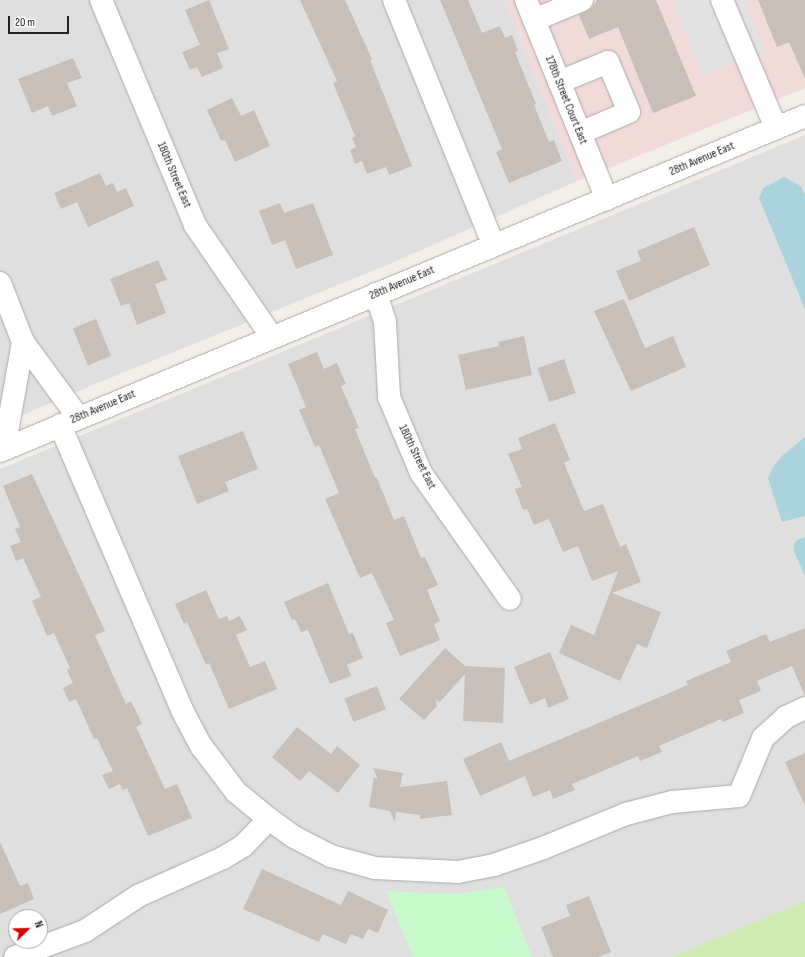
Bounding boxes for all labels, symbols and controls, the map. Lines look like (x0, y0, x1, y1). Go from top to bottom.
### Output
scale bar (10, 8, 71, 34)
text: 20 m (15, 15, 35, 30)
street label: 178th Street Court East (542, 54, 590, 146)
street label: 28th Avenue East (667, 139, 737, 179)
street label: 180th Street East (154, 140, 194, 210)
street label: 28th Avenue East (367, 263, 437, 303)
street label: 28th Avenue East (68, 387, 138, 427)
street label: 180th Street East (395, 422, 439, 492)
north arrow (8, 909, 48, 949)
text: N (31, 919, 46, 930)

